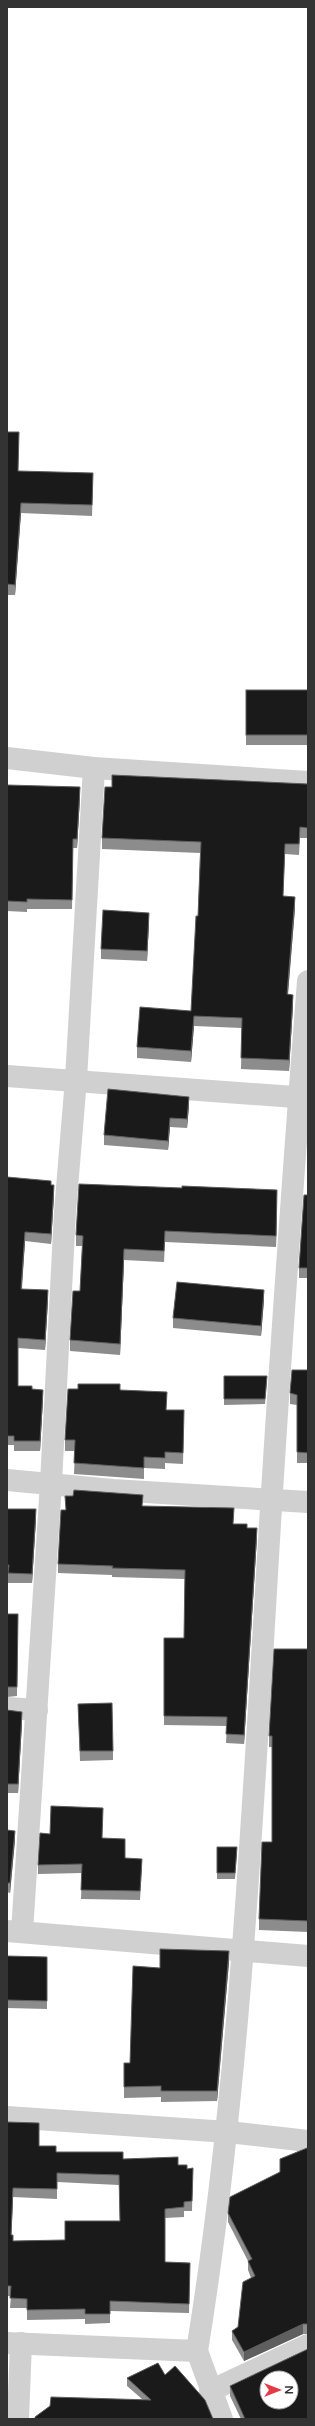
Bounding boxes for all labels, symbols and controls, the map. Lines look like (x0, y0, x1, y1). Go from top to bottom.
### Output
north arrow (259, 2370, 299, 2410)
text: N (282, 2386, 295, 2394)

